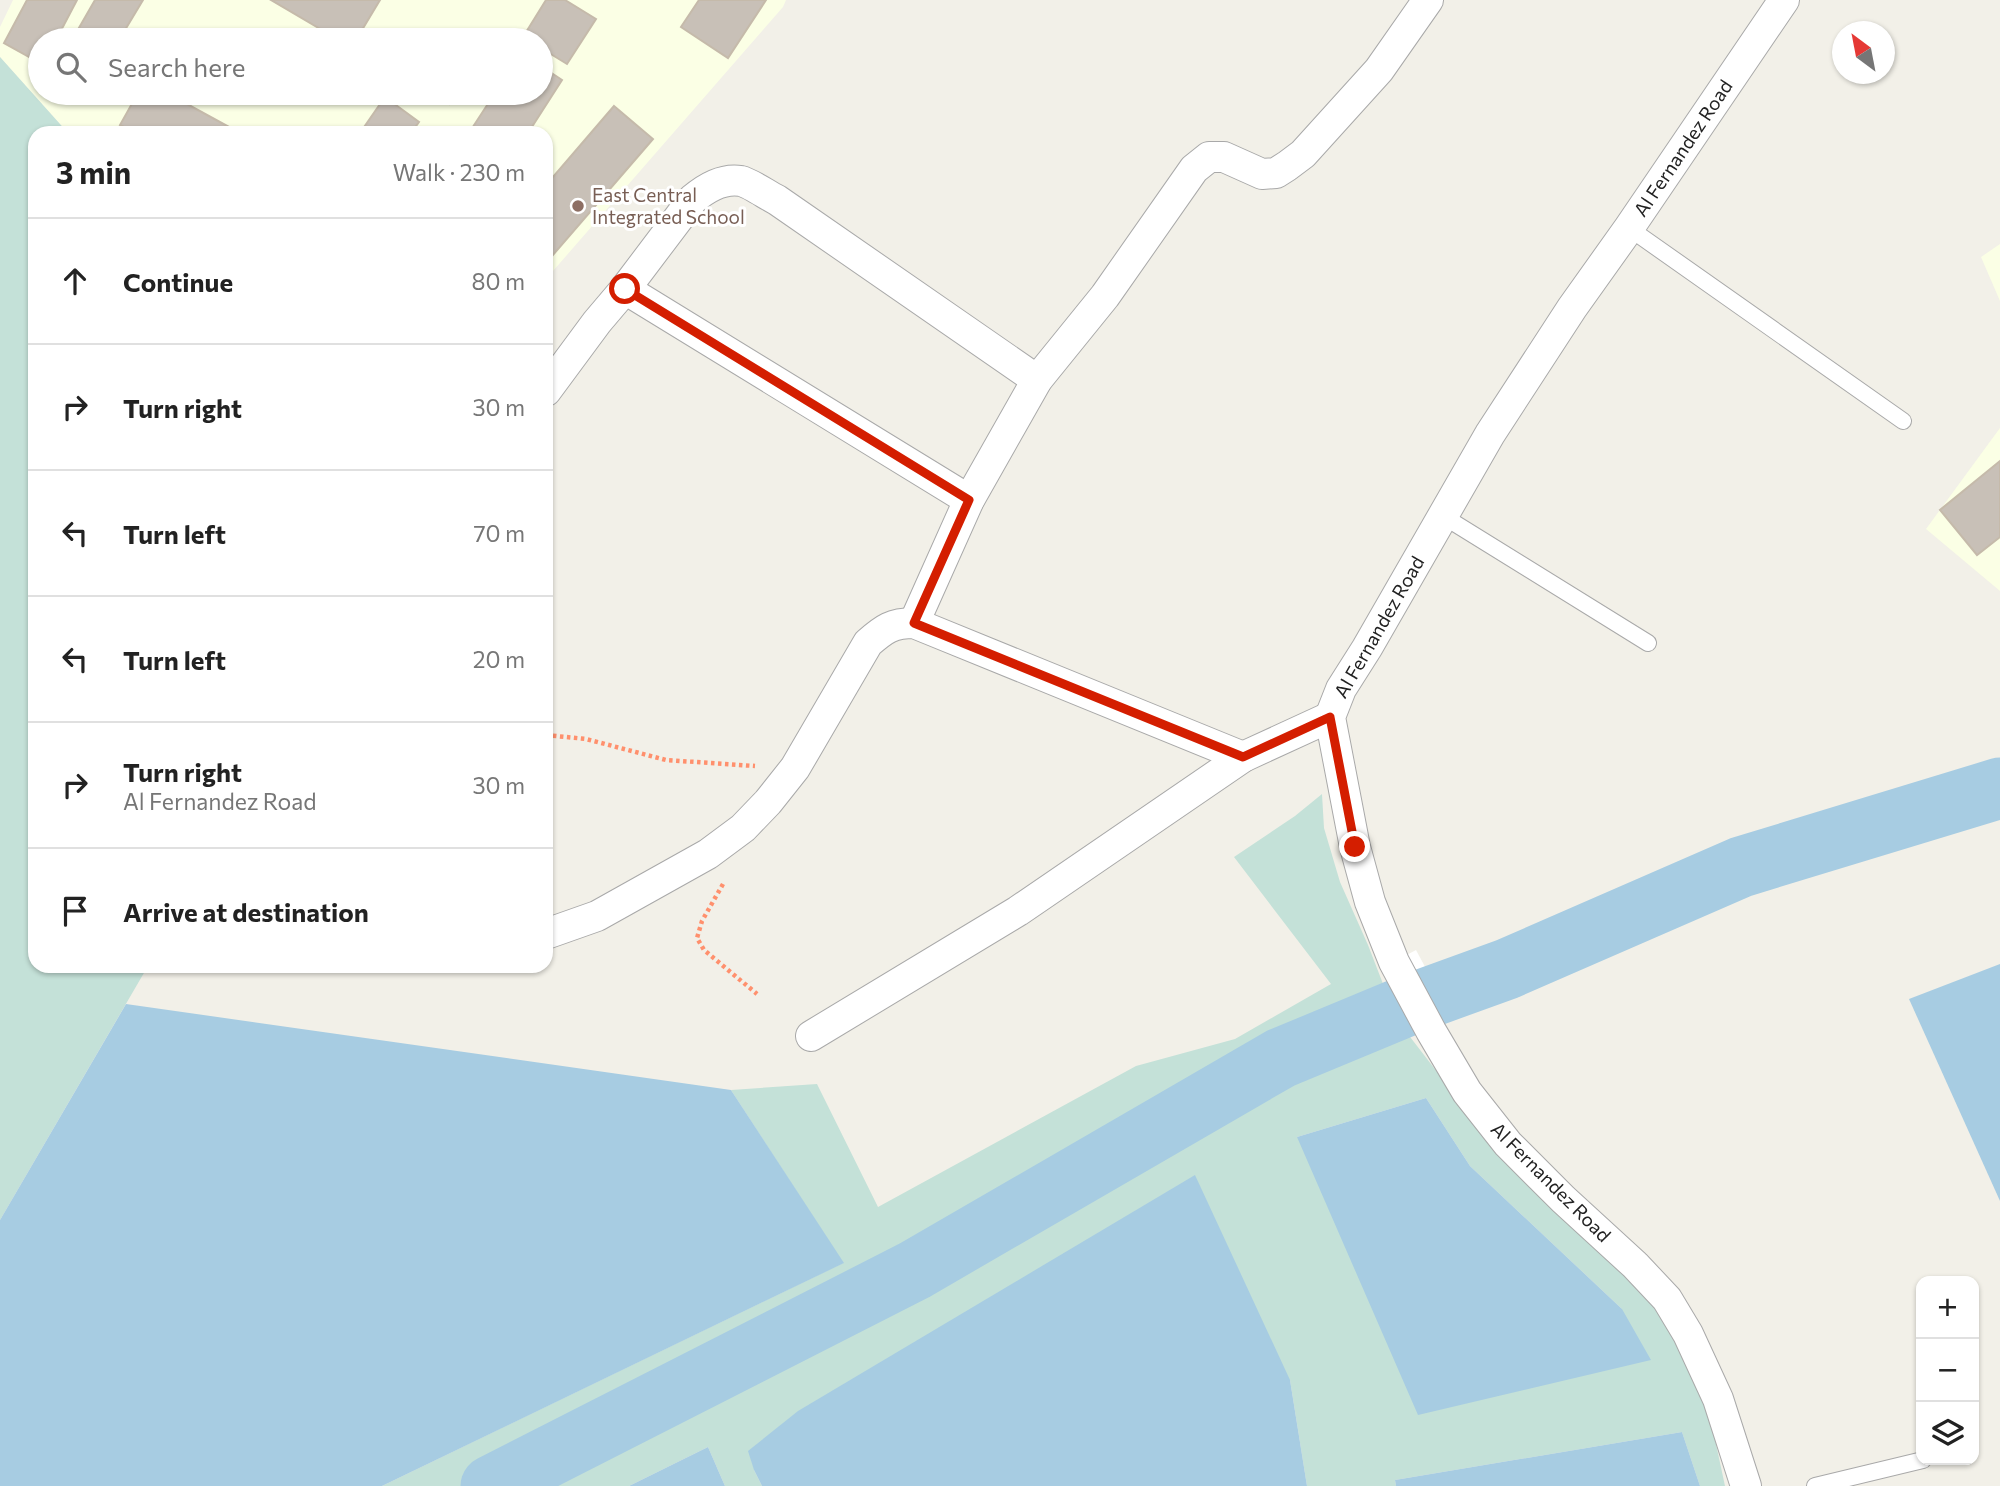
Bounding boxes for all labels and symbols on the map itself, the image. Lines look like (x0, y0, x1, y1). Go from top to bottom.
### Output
north arrow (1832, 21, 1895, 84)
street label: Al Fernandez Road (1628, 75, 1737, 220)
place label: East Central Integrated School (592, 183, 745, 228)
marker: East Central Integrated School (570, 198, 586, 214)
route start (609, 273, 640, 304)
street label: Al Fernandez Road (1329, 552, 1428, 702)
route end (1339, 831, 1370, 862)
street label: Al Fernandez Road (1487, 1117, 1616, 1246)

